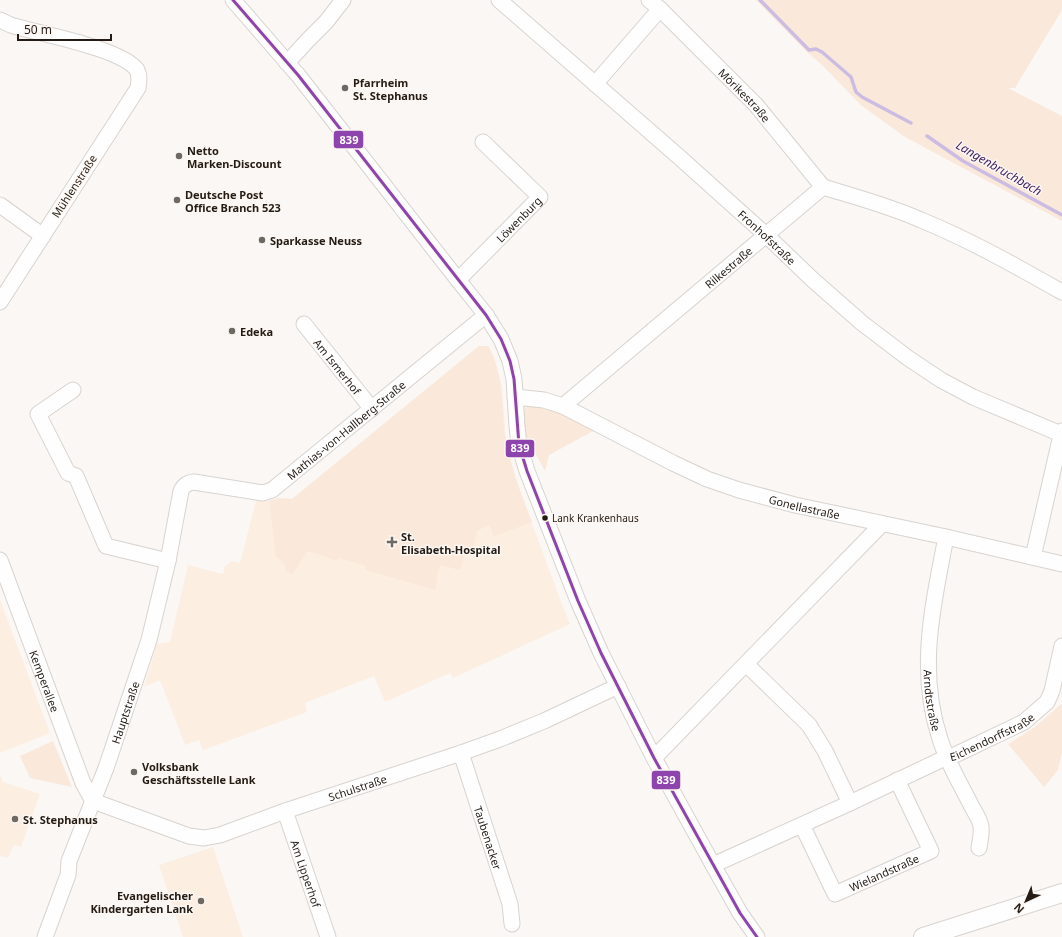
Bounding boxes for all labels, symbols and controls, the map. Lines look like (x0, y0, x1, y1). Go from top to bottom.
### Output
scale bar (18, 16, 111, 42)
text: 50 m (24, 21, 52, 38)
street label: Mörikestraße (716, 65, 774, 125)
place label: Pfarrheim St. Stephanus (353, 75, 428, 103)
marker: Pfarrheim St. Stephanus (340, 83, 350, 93)
line badge: 839 (333, 130, 364, 149)
text: 839 (340, 132, 358, 147)
water label: Langenbruchbach (953, 136, 1045, 200)
place label: Netto Marken-Discount (187, 143, 282, 171)
marker: Netto Marken-Discount (174, 151, 184, 161)
street label: Mühlenstraße (48, 152, 100, 220)
place label: Deutsche Post Office Branch 523 (185, 187, 281, 215)
street label: Löwenburg (492, 193, 544, 245)
marker: Deutsche Post Office Branch 523 (172, 195, 182, 205)
street label: Fronhofstraße (735, 206, 799, 268)
place label: Sparkasse Neuss (270, 233, 363, 248)
marker: Sparkasse Neuss (257, 235, 267, 245)
street label: Rilkestraße (701, 243, 755, 291)
place label: Edeka (240, 324, 273, 339)
marker: Edeka (227, 326, 237, 336)
street label: Am Ismerhof (311, 335, 365, 398)
street label: Mathias-von-Hallberg-Straße (283, 377, 408, 483)
line badge: 839 (505, 439, 535, 458)
text: 839 (511, 440, 529, 455)
street label: Gonellastraße (767, 491, 842, 522)
place label: Lank Krankenhaus (552, 511, 639, 525)
marker: Lank Krankenhaus (540, 513, 550, 523)
place label: St. Elisabeth-Hospital (401, 529, 501, 557)
marker: St. Elisabeth-Hospital (386, 536, 398, 548)
street label: Kemperallee (27, 648, 63, 714)
street label: Arndtstraße (921, 669, 945, 733)
street label: Hauptstraße (107, 679, 142, 745)
street label: Eichendorffstraße (948, 709, 1037, 764)
place label: Volksbank Geschäftsstelle Lank (142, 759, 256, 787)
marker: Volksbank Geschäftsstelle Lank (129, 767, 139, 777)
line badge: 839 (651, 770, 681, 790)
street label: Schulstraße (326, 771, 388, 804)
text: 839 (657, 772, 675, 787)
street label: Taubenacker (471, 804, 506, 872)
place label: St. Stephanus (23, 812, 98, 827)
marker: St. Stephanus (10, 814, 20, 824)
street label: Am Lipperhof (288, 838, 325, 910)
street label: Wielandstraße (847, 850, 921, 894)
north arrow (1006, 881, 1046, 921)
place label: Evangelischer Kindergarten Lank (90, 888, 193, 916)
marker: Evangelischer Kindergarten Lank (196, 896, 206, 906)
text: N (1010, 900, 1027, 917)

